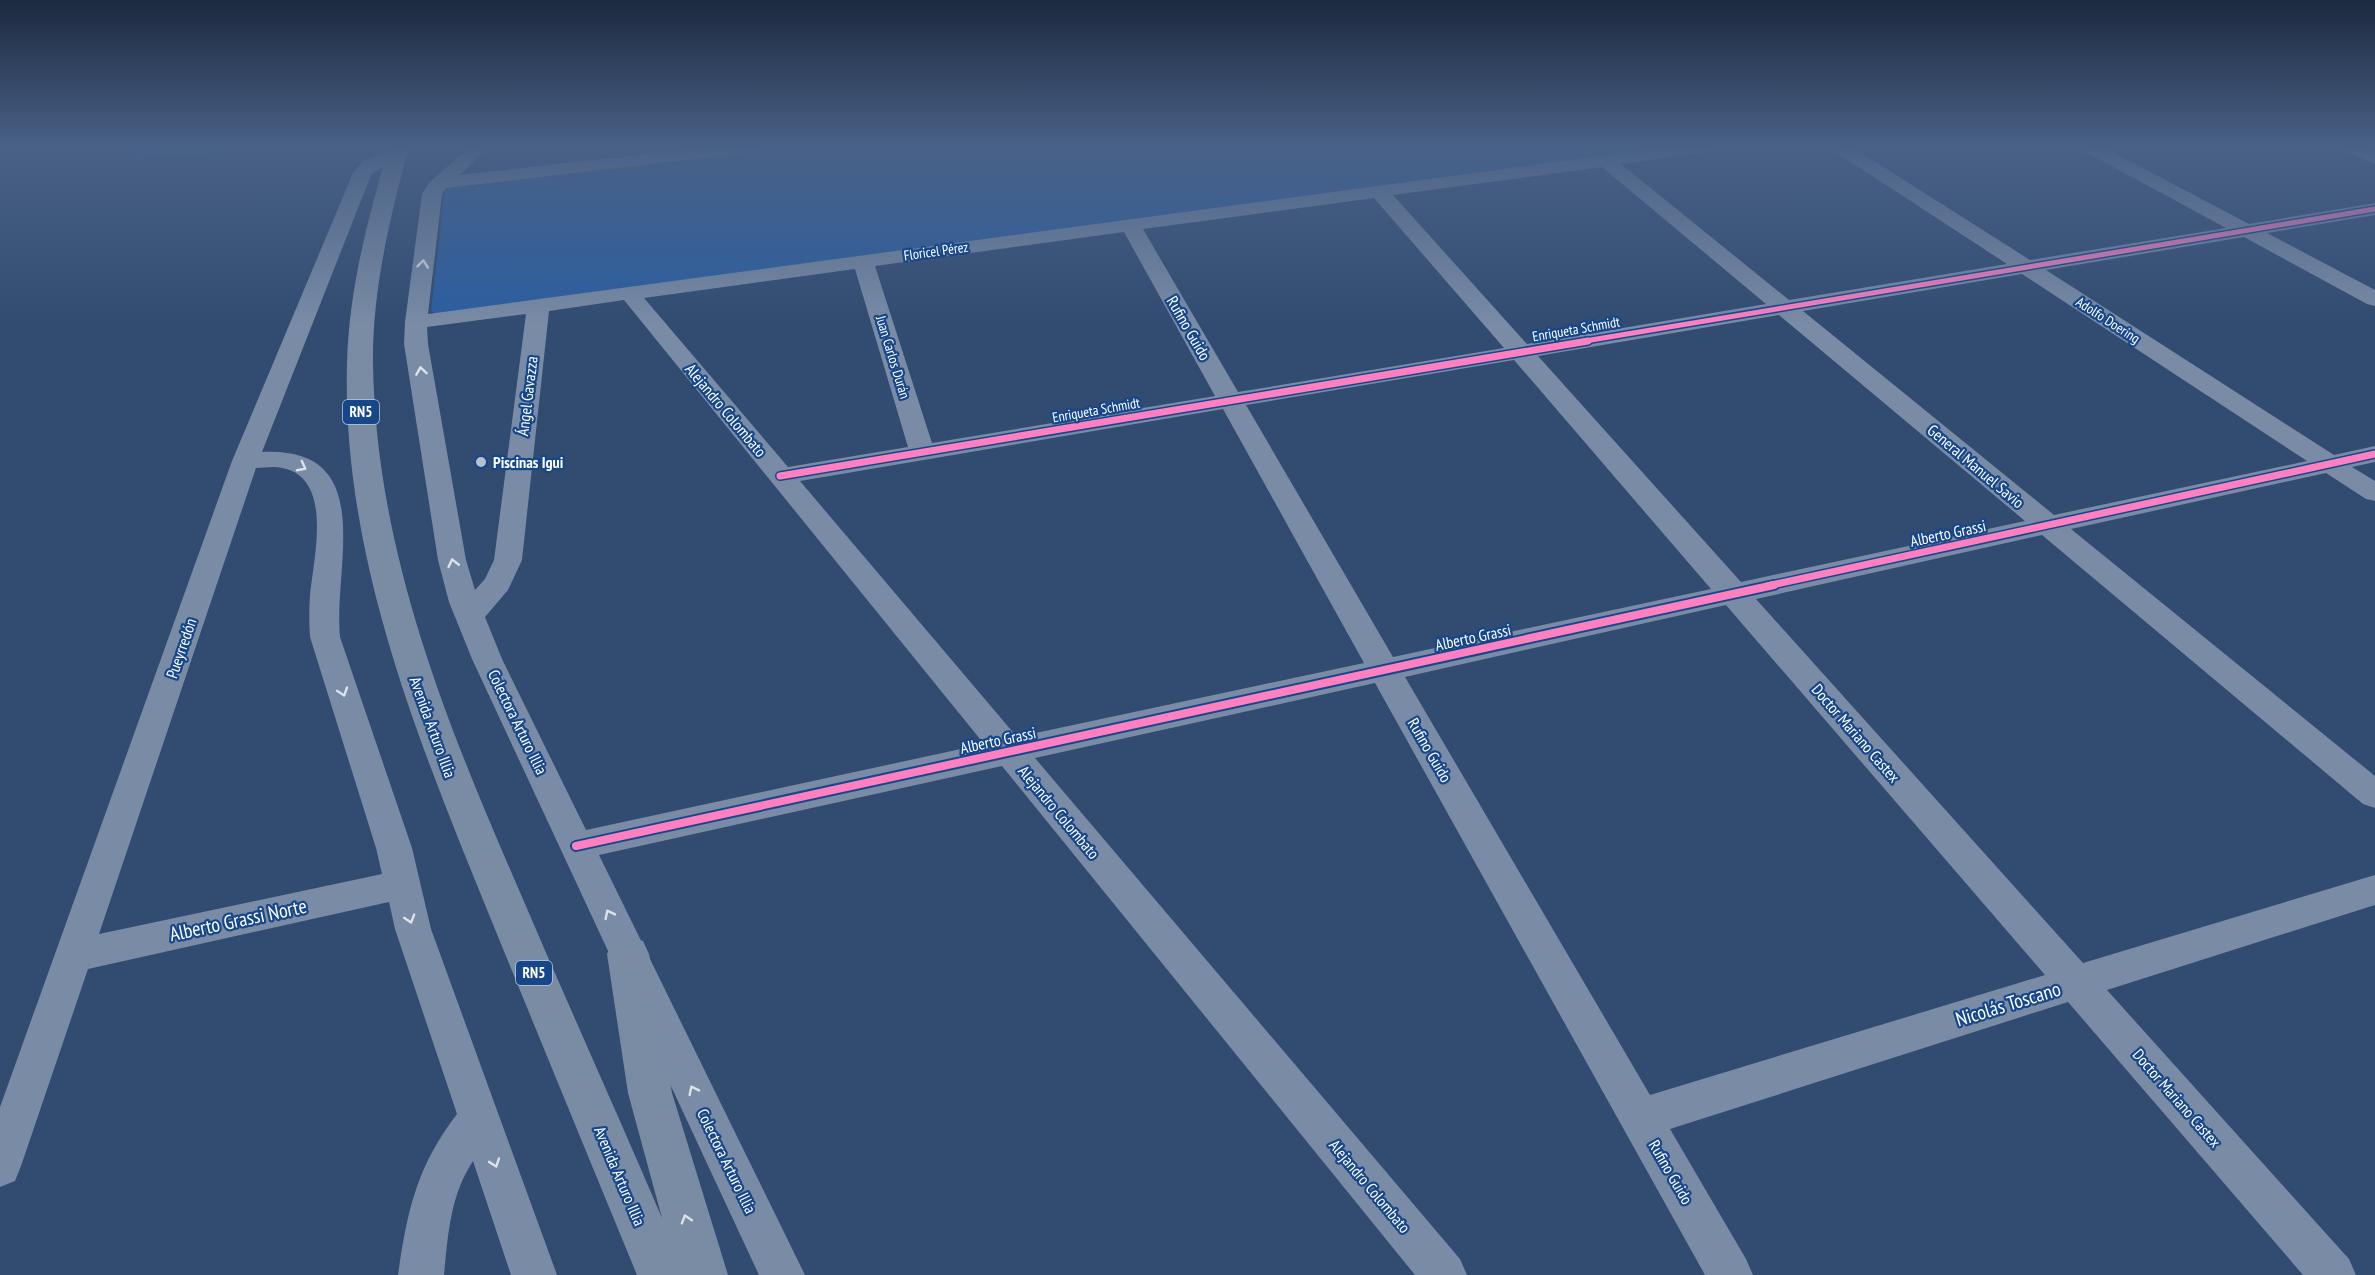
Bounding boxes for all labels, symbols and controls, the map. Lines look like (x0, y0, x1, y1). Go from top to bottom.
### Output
street label: Floricel Pérez (903, 238, 969, 264)
one-way arrow (417, 260, 429, 269)
street label: Rufino Guido (1163, 292, 1215, 364)
street label: Adolfo Doering (2073, 293, 2143, 347)
street label: Juan Carlos Durán (872, 312, 914, 401)
street label: Enriqueta Schmidt (1531, 312, 1621, 346)
street label: Ángel Gavazza (512, 355, 542, 437)
street label: Alejandro Colombato (681, 359, 771, 461)
one-way arrow (415, 366, 428, 376)
street label: Enriqueta Schmidt (1051, 393, 1141, 427)
road number: RN5 (343, 400, 379, 424)
street label: General Manuel Savio (1924, 420, 2029, 512)
place label: Piscinas Igui (493, 452, 564, 472)
marker: Piscinas Igui (474, 455, 488, 469)
one-way arrow (296, 460, 306, 471)
street label: Alberto Grassi (1908, 515, 1988, 551)
one-way arrow (447, 559, 460, 569)
street label: Pueyrredón (161, 615, 201, 681)
street label: Alberto Grassi (1433, 619, 1513, 655)
street label: Colectora Arturo Illia (484, 666, 552, 778)
street label: Avenida Arturo Illia (405, 674, 461, 780)
street label: Doctor Mariano Castex (1808, 680, 1905, 787)
one-way arrow (336, 686, 349, 697)
street label: Rufino Guido (1404, 714, 1456, 786)
street label: Alberto Grassi (958, 722, 1038, 758)
street label: Alejandro Colombato (1014, 761, 1104, 863)
street label: Alberto Grassi Norte (167, 893, 309, 947)
one-way arrow (605, 909, 616, 920)
one-way arrow (403, 913, 415, 924)
road number: RN5 (516, 961, 552, 985)
street label: Nicolás Toscano (1952, 976, 2064, 1032)
street label: Doctor Mariano Castex (2129, 1045, 2226, 1152)
one-way arrow (689, 1085, 701, 1096)
street label: Colectora Arturo Illia (693, 1105, 761, 1217)
street label: Avenida Arturo Illia (590, 1123, 650, 1229)
street label: Alejandro Colombato (1325, 1135, 1415, 1237)
street label: Rufino Guido (1645, 1136, 1697, 1208)
one-way arrow (488, 1157, 501, 1168)
one-way arrow (681, 1214, 693, 1225)

